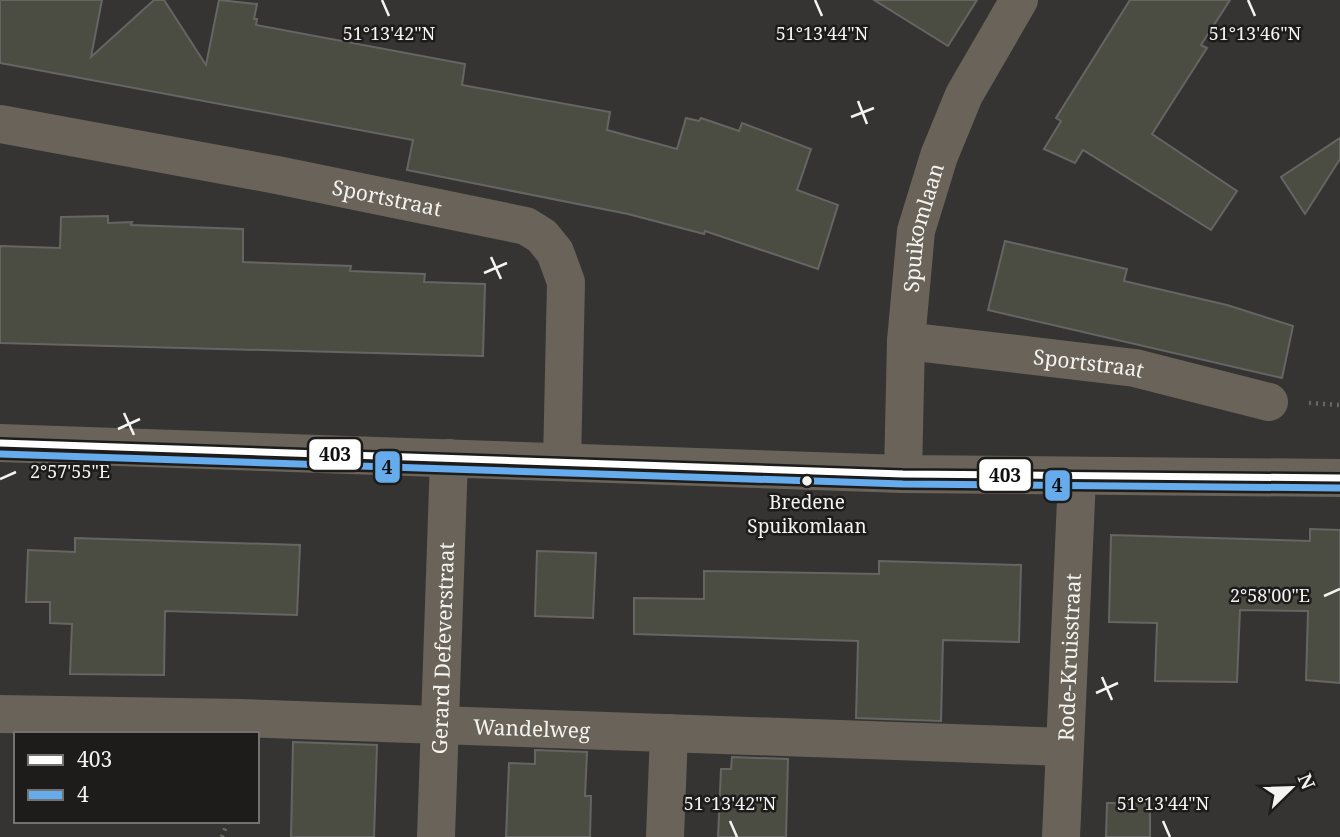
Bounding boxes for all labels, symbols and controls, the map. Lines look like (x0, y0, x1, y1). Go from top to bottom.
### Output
text: 51°13'42"N (343, 21, 436, 45)
text: 51°13'44"N (776, 21, 869, 45)
text: 51°13'46"N (1209, 21, 1302, 45)
street label: Spuikomlaan (896, 159, 950, 294)
street label: Sportstraat (330, 173, 444, 222)
street label: Sportstraat (1032, 342, 1147, 384)
line badge: 403 (308, 438, 362, 471)
text: 403 (319, 441, 351, 467)
line badge: 4 (374, 450, 401, 484)
text: 4 (382, 454, 393, 480)
line badge: 403 (978, 458, 1032, 492)
text: 2°57'55"E (30, 459, 110, 483)
text: 403 (989, 462, 1021, 488)
line badge: 4 (1044, 469, 1071, 502)
text: 4 (1052, 472, 1063, 498)
marker: Bredene Spuikomlaan (800, 474, 814, 488)
place label: Bredene Spuikomlaan (747, 489, 867, 539)
street label: Gerard Defeverstraat (425, 542, 460, 755)
street label: Rode-Kruisstraat (1051, 573, 1087, 742)
text: 2°58'00"E (1230, 583, 1310, 607)
street label: Wandelweg (473, 712, 592, 744)
legend (14, 732, 259, 823)
text: 403 (77, 745, 112, 773)
north arrow (1256, 753, 1326, 823)
text: N (1292, 769, 1322, 793)
text: 4 (77, 780, 89, 808)
text: 51°13'42"N (684, 791, 777, 815)
text: 51°13'44"N (1117, 791, 1210, 815)

